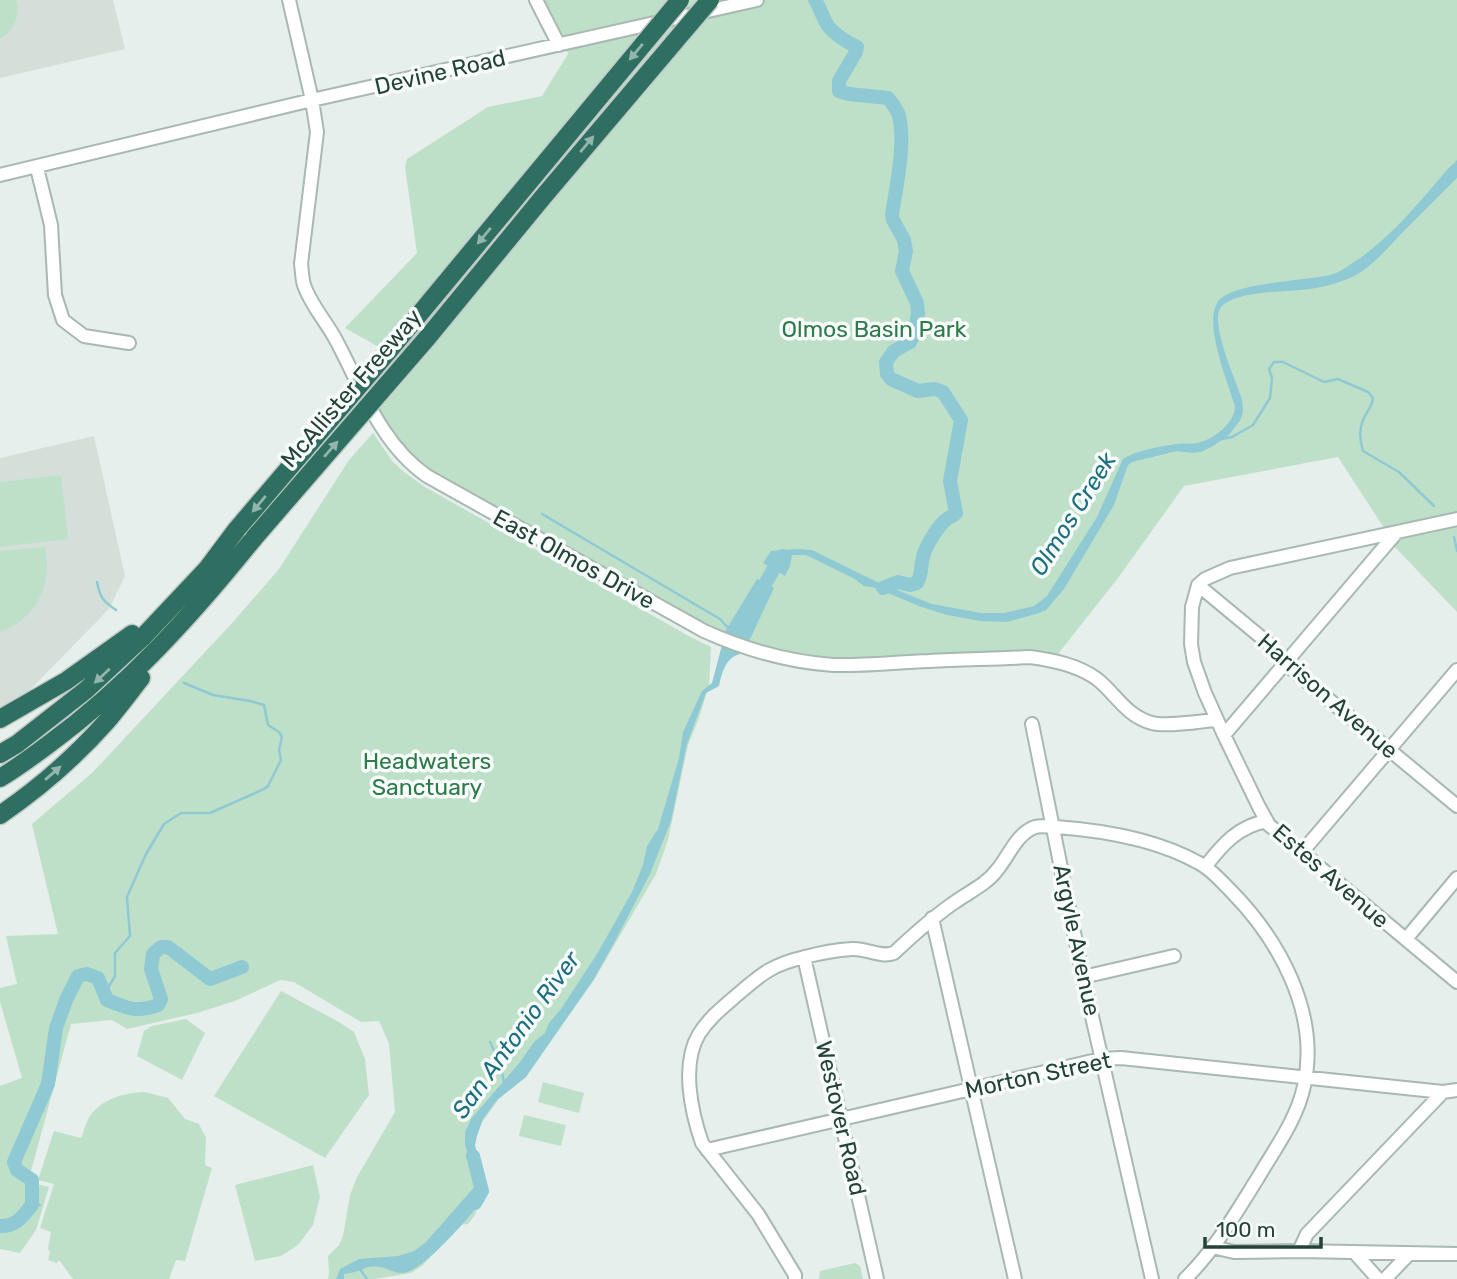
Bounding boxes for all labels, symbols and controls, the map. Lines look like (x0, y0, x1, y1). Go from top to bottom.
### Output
street label: Devine Road (372, 43, 508, 101)
one-way arrow (629, 44, 644, 61)
one-way arrow (579, 136, 594, 153)
one-way arrow (477, 227, 492, 244)
street label: McAllister Freeway (275, 303, 428, 473)
park label: Olmos Basin Park (782, 315, 967, 343)
one-way arrow (323, 441, 338, 458)
water label: Olmos Creek (1024, 447, 1122, 581)
one-way arrow (252, 495, 267, 512)
street label: East Olmos Drive (488, 503, 660, 615)
street label: Harrison Avenue (1252, 627, 1404, 765)
one-way arrow (94, 667, 111, 683)
park label: Headwaters Sanctuary (363, 747, 491, 801)
one-way arrow (44, 765, 61, 781)
street label: Estes Avenue (1267, 818, 1395, 934)
street label: Argyle Avenue (1047, 862, 1107, 1018)
water label: San Antonio River (446, 945, 586, 1124)
street label: Westover Road (810, 1038, 872, 1198)
street label: Morton Street (962, 1046, 1114, 1104)
scale bar (1205, 1206, 1320, 1250)
text: 100 m (1216, 1217, 1275, 1242)

